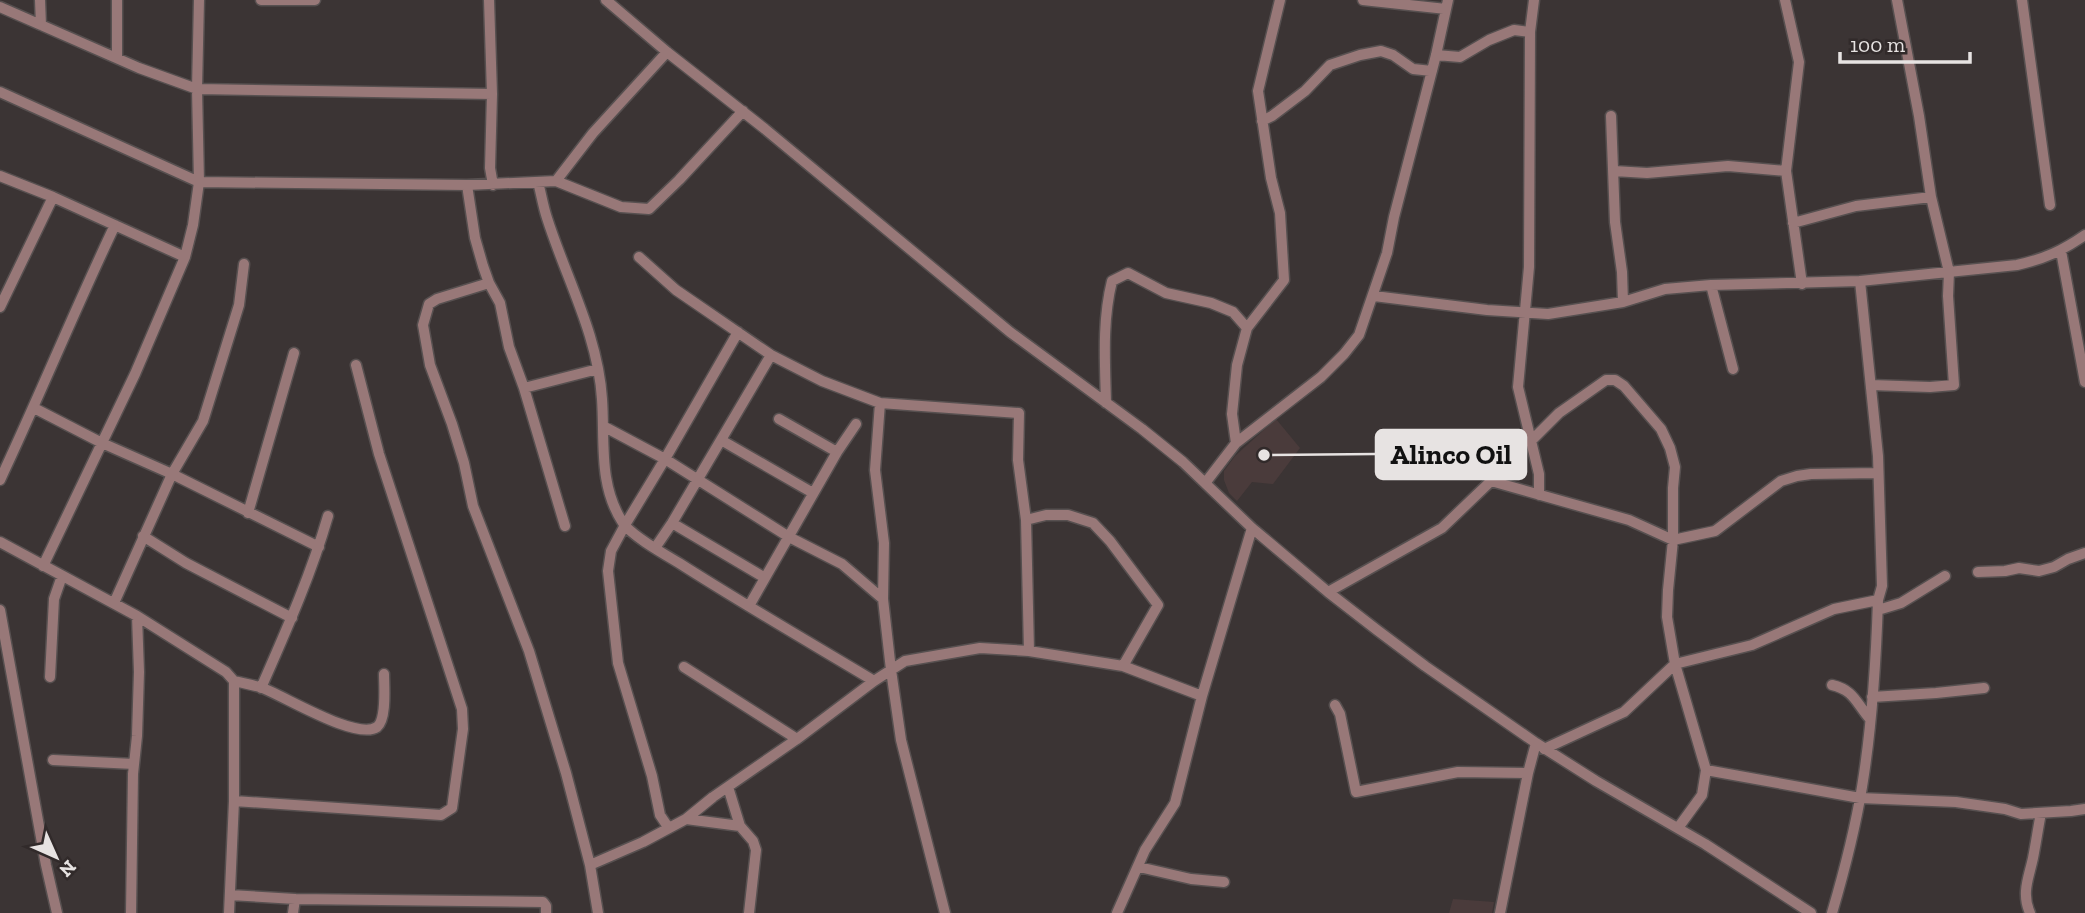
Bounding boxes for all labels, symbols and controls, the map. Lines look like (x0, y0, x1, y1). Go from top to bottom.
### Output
scale bar (1840, 21, 1969, 65)
text: 100 m (1850, 32, 1905, 57)
callout: Alinco Oil (1376, 430, 1526, 479)
text: Alinco Oil (1390, 438, 1512, 471)
north arrow (21, 822, 91, 892)
text: N (54, 855, 81, 882)

